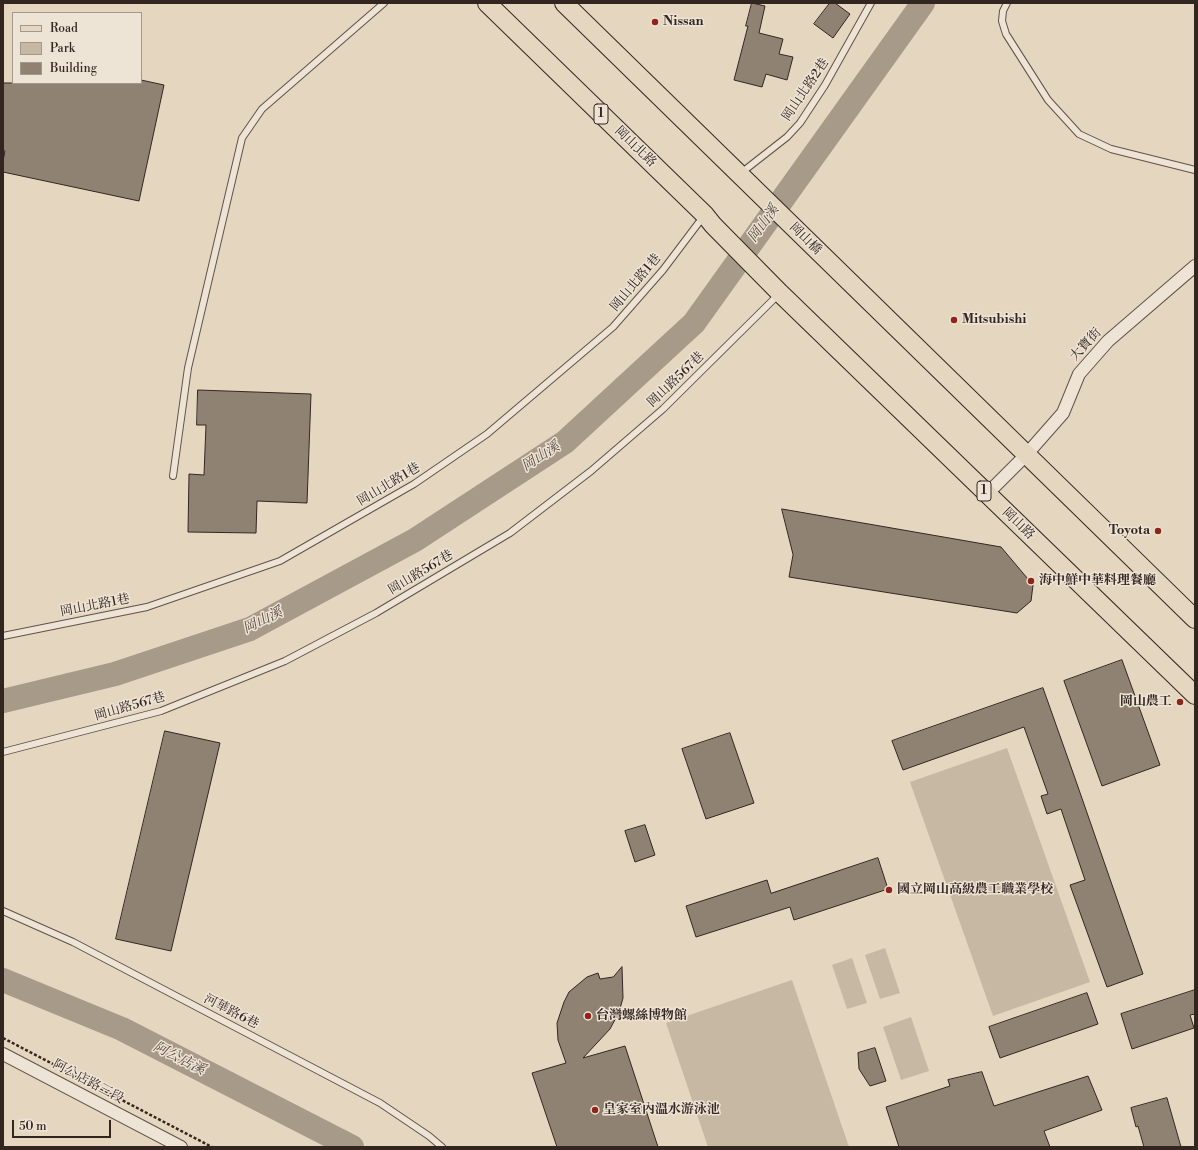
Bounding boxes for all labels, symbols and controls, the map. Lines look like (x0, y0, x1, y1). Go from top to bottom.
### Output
legend (12, 12, 142, 84)
place label: Nissan (663, 14, 704, 30)
marker: Nissan (650, 17, 660, 27)
text: Road (50, 21, 78, 36)
text: Park (50, 41, 75, 56)
street label: 岡山北路2巷 (779, 56, 833, 124)
text: Building (50, 61, 97, 76)
road number: 1 (594, 104, 608, 124)
street label: 岡山北路 (611, 123, 659, 171)
water label: 岡山溪 (745, 202, 783, 246)
street label: 岡山橋 (786, 220, 824, 258)
street label: 岡山北路1巷 (607, 251, 665, 315)
place label: Mitsubishi (962, 312, 1026, 328)
marker: Mitsubishi (949, 315, 959, 325)
street label: 大寶街 (1067, 325, 1105, 365)
street label: 岡山路567巷 (644, 349, 708, 411)
water label: 岡山溪 (519, 439, 563, 475)
street label: 岡山北路1巷 (355, 460, 423, 510)
road number: 1 (977, 481, 991, 501)
street label: 岡山路 (999, 505, 1037, 543)
place label: Toyota (1109, 523, 1150, 539)
marker: Toyota (1153, 526, 1163, 536)
street label: 岡山路567巷 (386, 548, 456, 598)
place label: 海中鮮中華料理餐廳 (1039, 573, 1156, 589)
marker: 海中鮮中華料理餐廳 (1026, 576, 1036, 586)
street label: 岡山北路1巷 (59, 592, 131, 620)
water label: 岡山溪 (240, 604, 286, 638)
street label: 岡山路567巷 (93, 689, 167, 725)
place label: 岡山農工 (1120, 694, 1172, 710)
marker: 岡山農工 (1175, 697, 1185, 707)
place label: 國立岡山高級農工職業學校 (897, 882, 1053, 898)
marker: 國立岡山高級農工職業學校 (884, 885, 894, 895)
street label: 河華路6巷 (201, 991, 261, 1033)
place label: 台灣螺絲博物館 (596, 1008, 687, 1024)
marker: 台灣螺絲博物館 (583, 1011, 593, 1021)
water label: 阿公店溪 (150, 1039, 208, 1079)
street label: 阿公店路三段 (50, 1057, 126, 1107)
place label: 皇家室內溫水游泳池 (603, 1102, 720, 1118)
marker: 皇家室內溫水游泳池 (590, 1105, 600, 1115)
scale bar (14, 1112, 113, 1138)
text: 50 m (19, 1119, 47, 1134)

